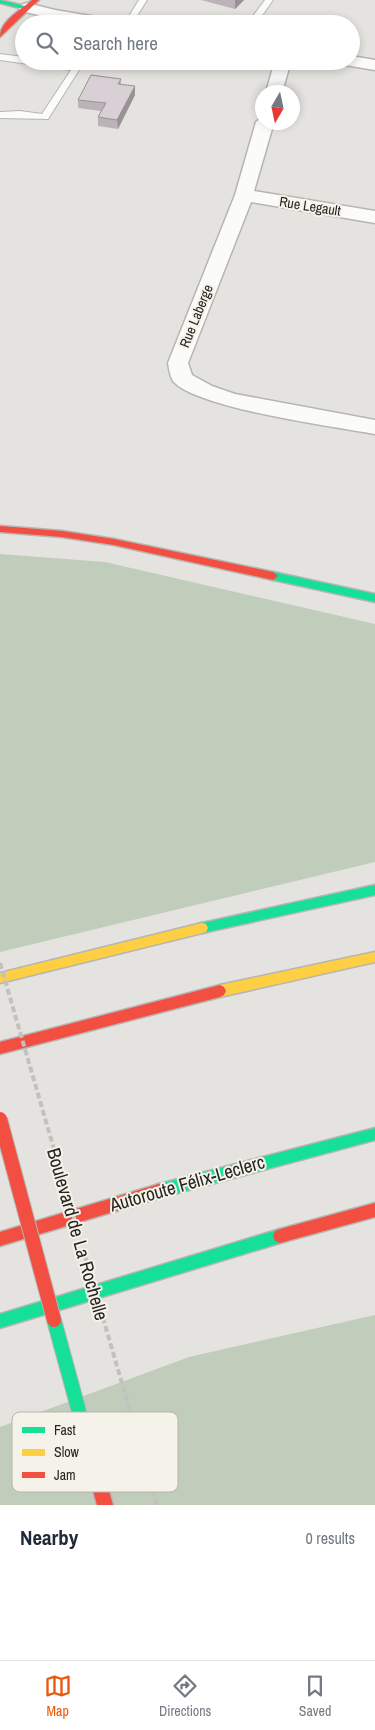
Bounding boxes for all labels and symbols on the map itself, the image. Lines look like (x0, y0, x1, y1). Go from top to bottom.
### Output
north arrow (255, 85, 300, 130)
street label: Rue Legault (278, 192, 342, 220)
street label: Rue Laberge (175, 282, 217, 350)
street label: Boulevard de La Rochelle (41, 1145, 115, 1323)
street label: Autoroute Félix-Leclerc (105, 1148, 268, 1218)
legend (12, 1412, 178, 1492)
text: Fast (54, 1421, 76, 1439)
text: Slow (54, 1443, 80, 1461)
text: Jam (54, 1466, 76, 1484)

